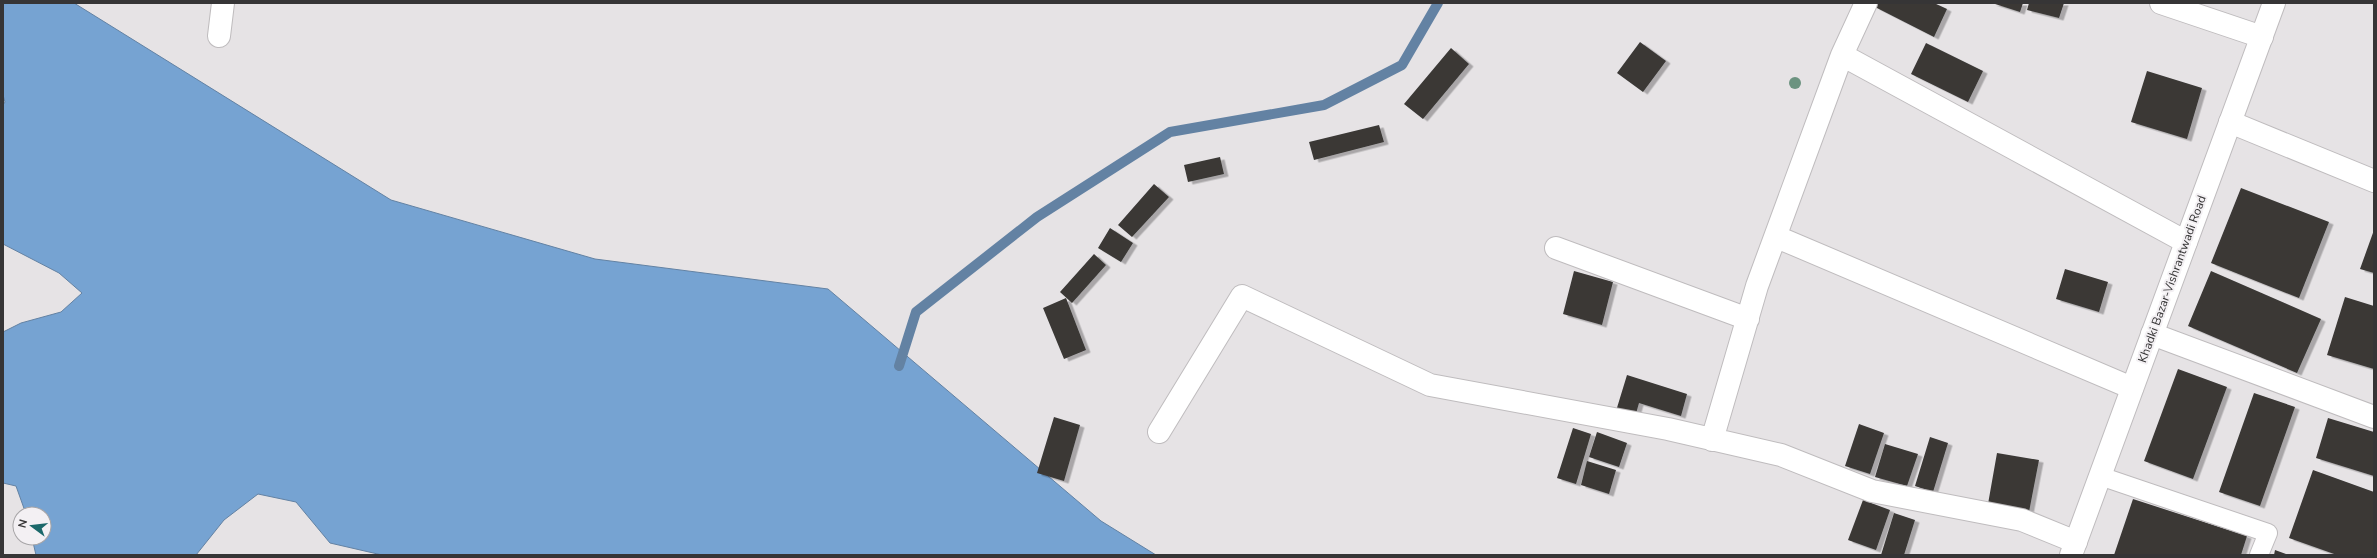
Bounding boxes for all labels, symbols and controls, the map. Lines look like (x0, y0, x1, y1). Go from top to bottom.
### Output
street label: Khadki Bazar-Vishrantwadi Road (2134, 193, 2210, 365)
north arrow (12, 506, 52, 546)
text: N (15, 518, 31, 529)

